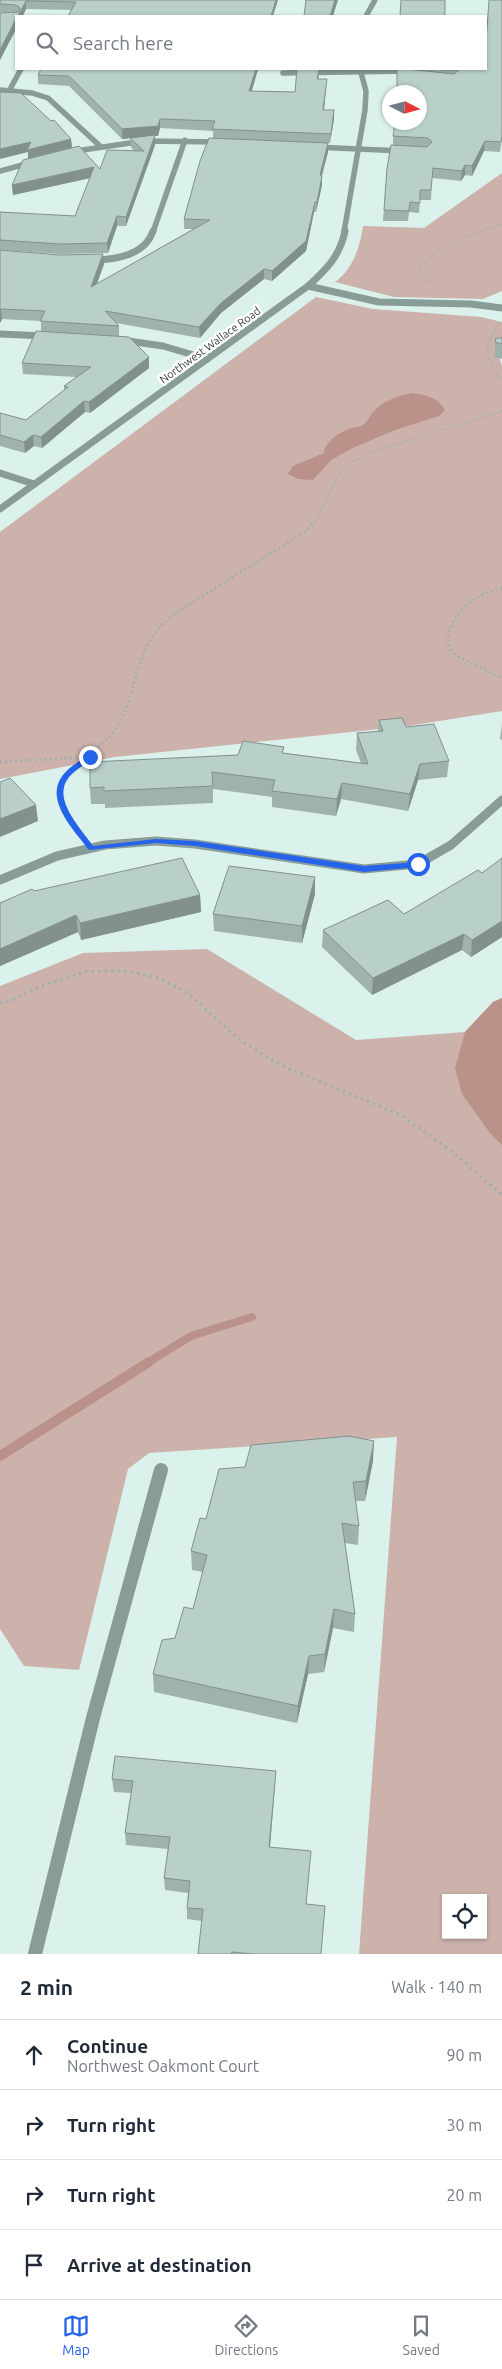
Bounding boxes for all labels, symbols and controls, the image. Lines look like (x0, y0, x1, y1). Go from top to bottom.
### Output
search box (15, 15, 487, 70)
icon: search (33, 29, 61, 57)
text: Search here (73, 32, 173, 54)
north arrow (382, 85, 427, 130)
street label: Northwest Wallace Road (157, 304, 263, 386)
route end (79, 746, 102, 769)
route start (407, 853, 430, 876)
map controls (442, 1894, 487, 1939)
button: locate (442, 1894, 487, 1939)
text: 2 min (20, 1975, 73, 1999)
text: Walk · 140 m (391, 1978, 482, 1996)
text: Continue (67, 2035, 148, 2057)
icon: ahead (20, 2041, 48, 2069)
text: 90 m (446, 2046, 482, 2064)
text: Northwest Oakmont Court (67, 2057, 259, 2075)
icon: right (20, 2111, 48, 2139)
text: Turn right (67, 2114, 155, 2136)
text: 30 m (446, 2116, 482, 2134)
icon: right (20, 2181, 48, 2209)
text: Turn right (67, 2184, 155, 2206)
text: 20 m (446, 2186, 482, 2204)
icon: arrive (20, 2251, 48, 2279)
text: Arrive at destination (67, 2254, 252, 2276)
tab: Map (62, 2312, 90, 2358)
tab: Directions (214, 2312, 278, 2358)
tab: Saved (403, 2312, 440, 2358)

